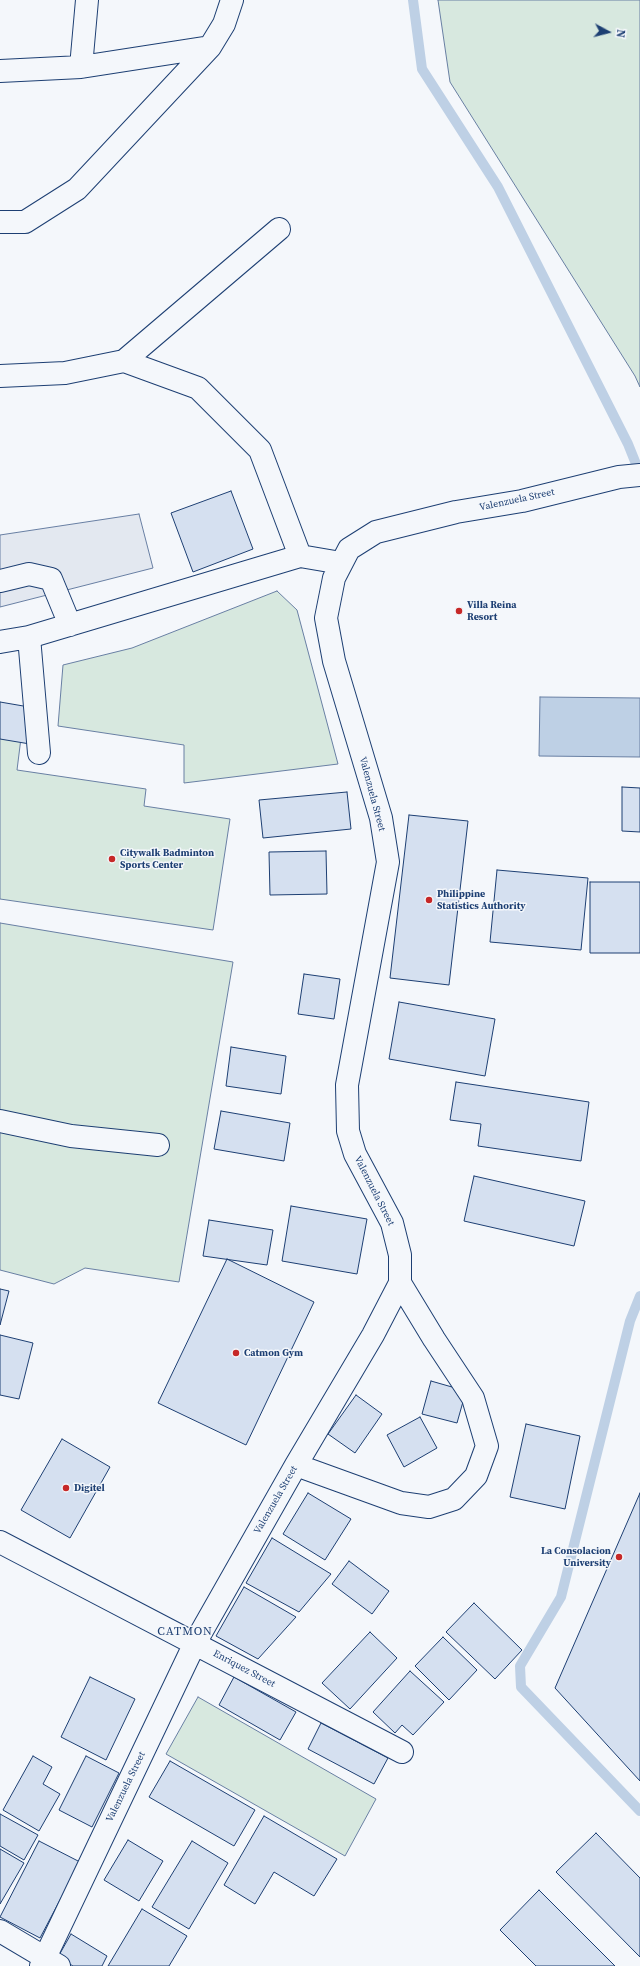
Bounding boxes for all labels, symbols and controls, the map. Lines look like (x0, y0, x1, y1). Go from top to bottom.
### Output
north arrow (588, 12, 628, 52)
text: N (612, 29, 628, 38)
street label: Valenzuela Street (478, 486, 556, 514)
place label: Villa Reina Resort (467, 599, 517, 622)
marker: Villa Reina Resort (454, 606, 464, 616)
street label: Valenzuela Street (356, 755, 388, 833)
place label: Citywalk Badminton Sports Center (120, 847, 214, 870)
marker: Citywalk Badminton Sports Center (107, 854, 117, 864)
place label: Philippine Statistics Authority (437, 888, 526, 912)
marker: Philippine Statistics Authority (424, 895, 434, 905)
street label: Valenzuela Street (351, 1154, 397, 1228)
place label: Catmon Gym (244, 1347, 303, 1359)
marker: Catmon Gym (231, 1348, 241, 1358)
street label: Valenzuela Street (252, 1464, 300, 1536)
place label: Digitel (74, 1482, 105, 1494)
marker: Digitel (61, 1483, 71, 1493)
place label: La Consolacion University (541, 1545, 611, 1568)
marker: La Consolacion University (614, 1552, 624, 1562)
district label: CATMON (157, 1625, 213, 1639)
street label: Enriquez Street (211, 1648, 277, 1690)
street label: Valenzuela Street (104, 1750, 148, 1824)

